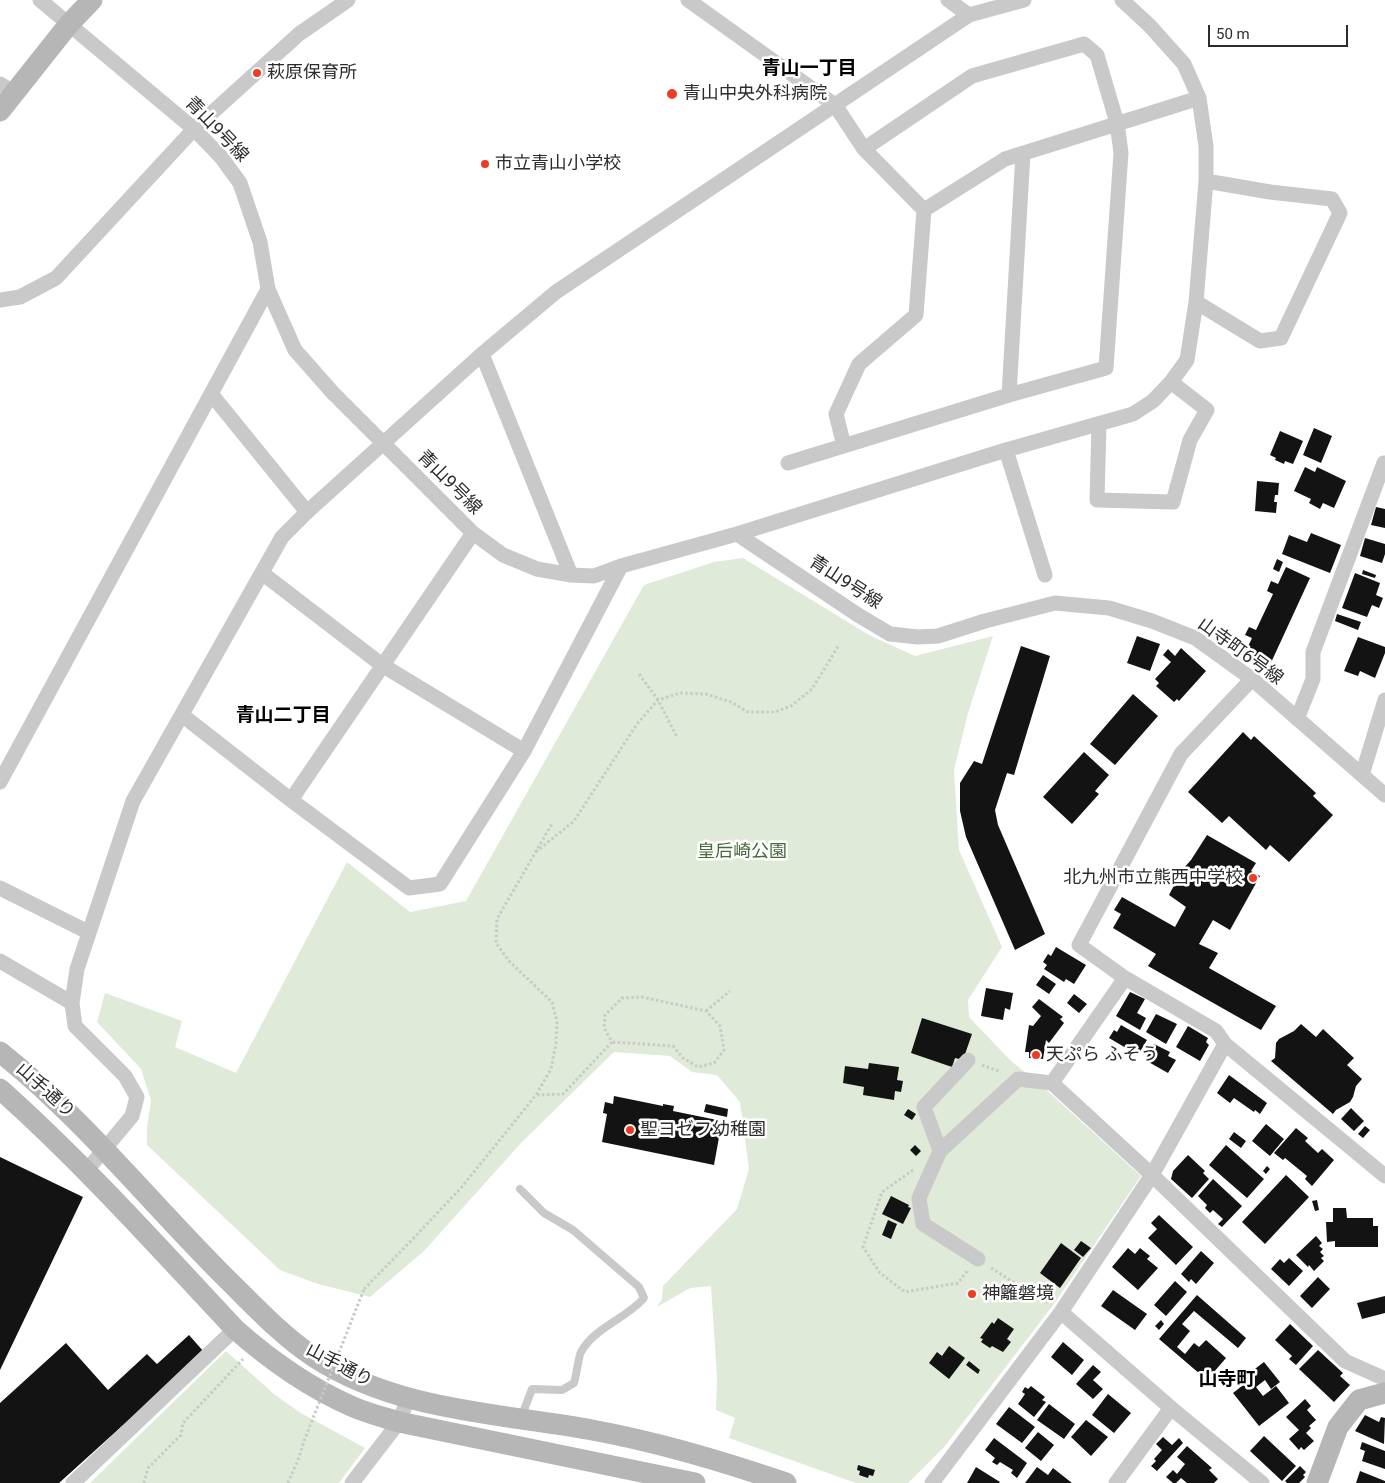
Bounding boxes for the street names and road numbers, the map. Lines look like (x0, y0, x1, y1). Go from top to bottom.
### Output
street label: 青山9号線 (180, 93, 252, 167)
street label: 青山9号線 (412, 446, 486, 520)
street label: 青山9号線 (805, 552, 885, 614)
street label: 山寺町6号線 (1193, 614, 1287, 690)
street label: 山手通り (11, 1059, 79, 1123)
street label: 山手通り (302, 1340, 376, 1392)

